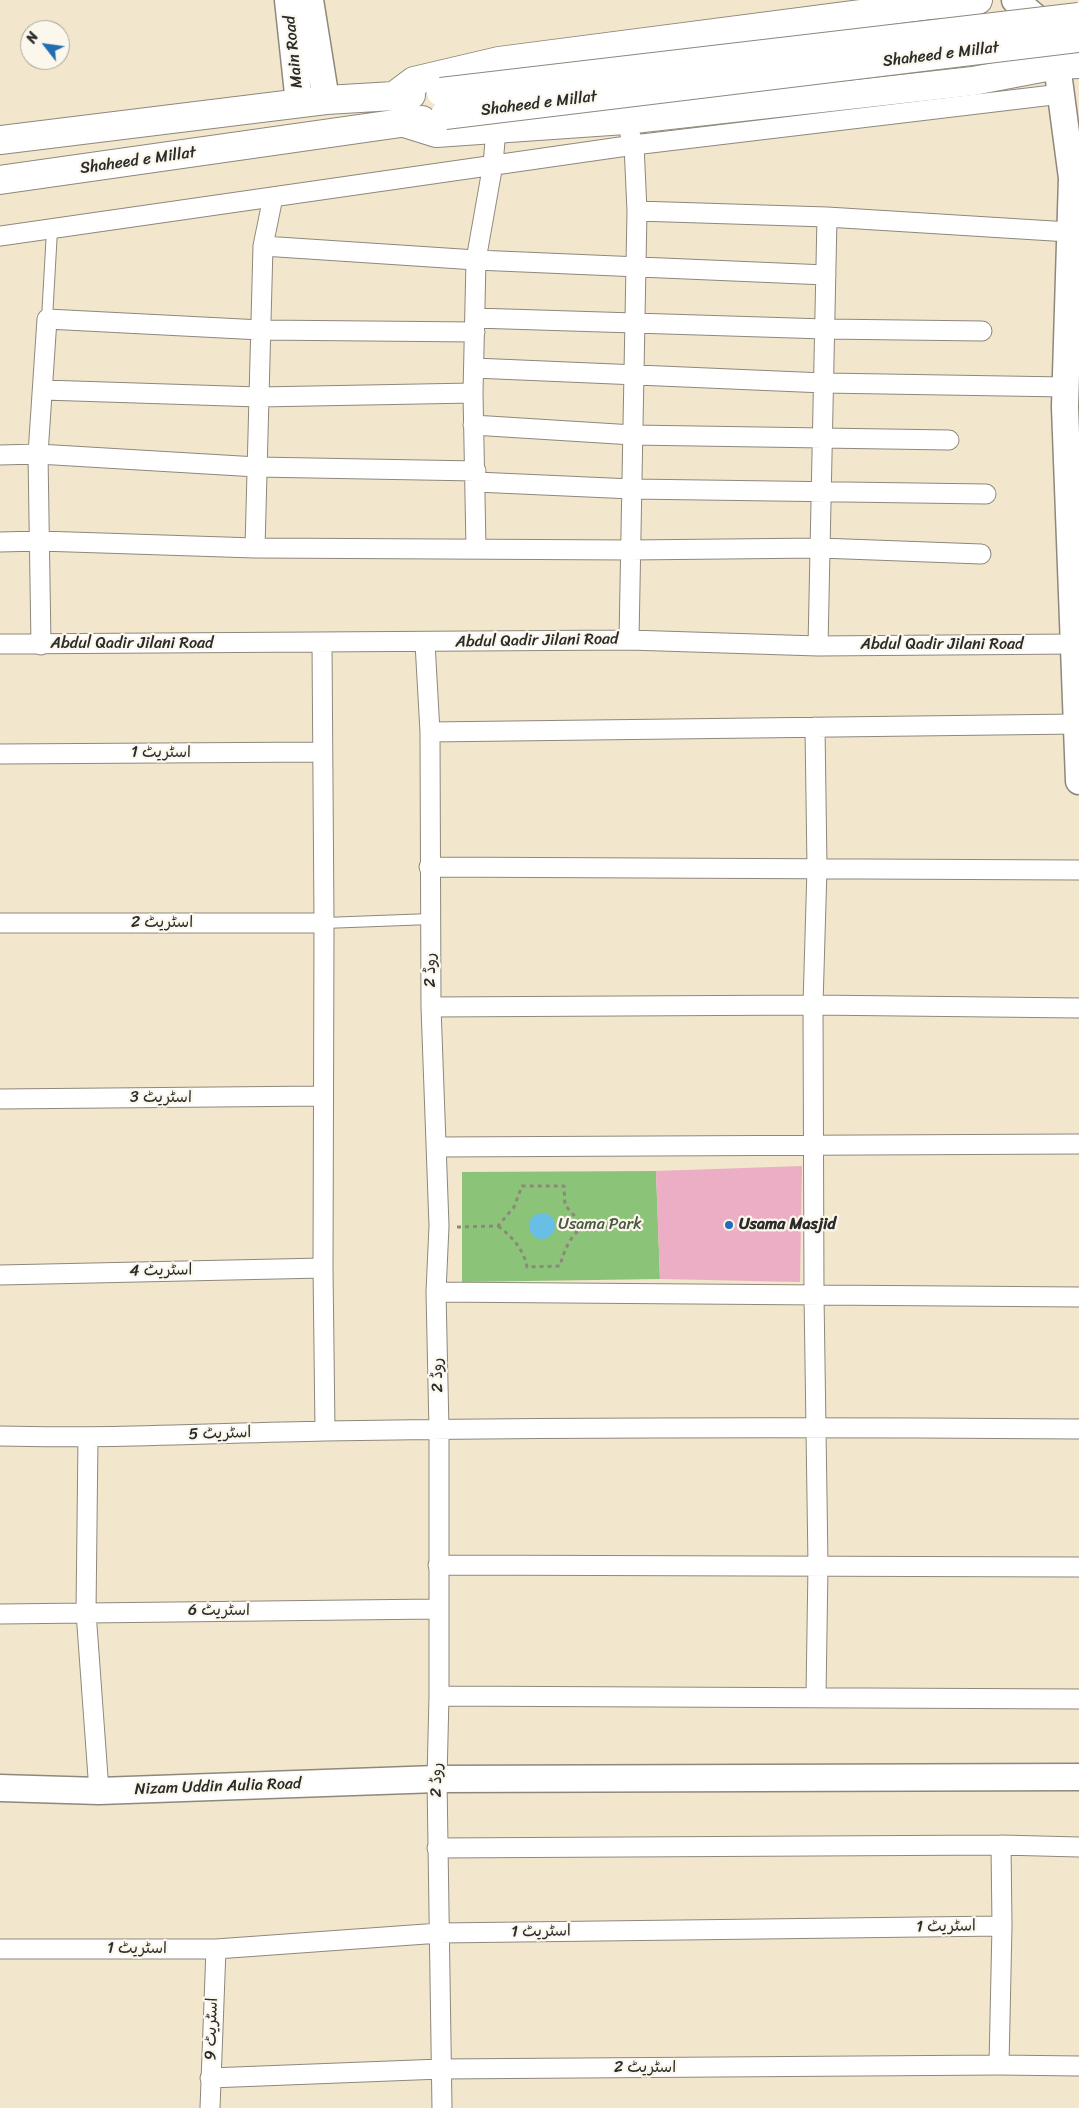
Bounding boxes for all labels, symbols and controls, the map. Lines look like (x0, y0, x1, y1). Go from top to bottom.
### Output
street label: Main Road (281, 15, 307, 89)
north arrow (20, 20, 70, 70)
text: N (19, 27, 46, 48)
street label: Shaheed e Millat (882, 38, 1000, 72)
street label: Shaheed e Millat (480, 87, 598, 121)
street label: Shaheed e Millat (79, 143, 197, 179)
street label: Abdul Qadir Jilani Road (455, 630, 619, 652)
street label: Abdul Qadir Jilani Road (51, 634, 213, 654)
street label: Abdul Qadir Jilani Road (861, 635, 1023, 655)
street label: اسٹریٹ 1 (131, 743, 191, 763)
street label: اسٹریٹ 2 (131, 913, 193, 933)
street label: روڈ 2 (421, 953, 441, 987)
street label: اسٹریٹ 3 (130, 1088, 192, 1108)
park label: Usama Park (558, 1215, 642, 1235)
place label: Usama Masjid (739, 1215, 836, 1235)
marker: Usama Masjid (723, 1219, 735, 1231)
street label: اسٹریٹ 4 (129, 1261, 193, 1281)
street label: روڈ 2 (428, 1358, 448, 1392)
street label: اسٹریٹ 5 (188, 1423, 252, 1445)
street label: اسٹریٹ 6 (188, 1601, 250, 1621)
street label: روڈ 2 (427, 1763, 447, 1797)
street label: Nizam Uddin Aulia Road (134, 1774, 302, 1800)
street label: اسٹریٹ 1 (916, 1917, 976, 1937)
street label: اسٹریٹ 1 (511, 1922, 571, 1942)
street label: اسٹریٹ 1 (107, 1939, 167, 1959)
street label: اسٹریٹ 9 (201, 1997, 223, 2061)
street label: اسٹریٹ 2 (614, 2058, 676, 2078)

